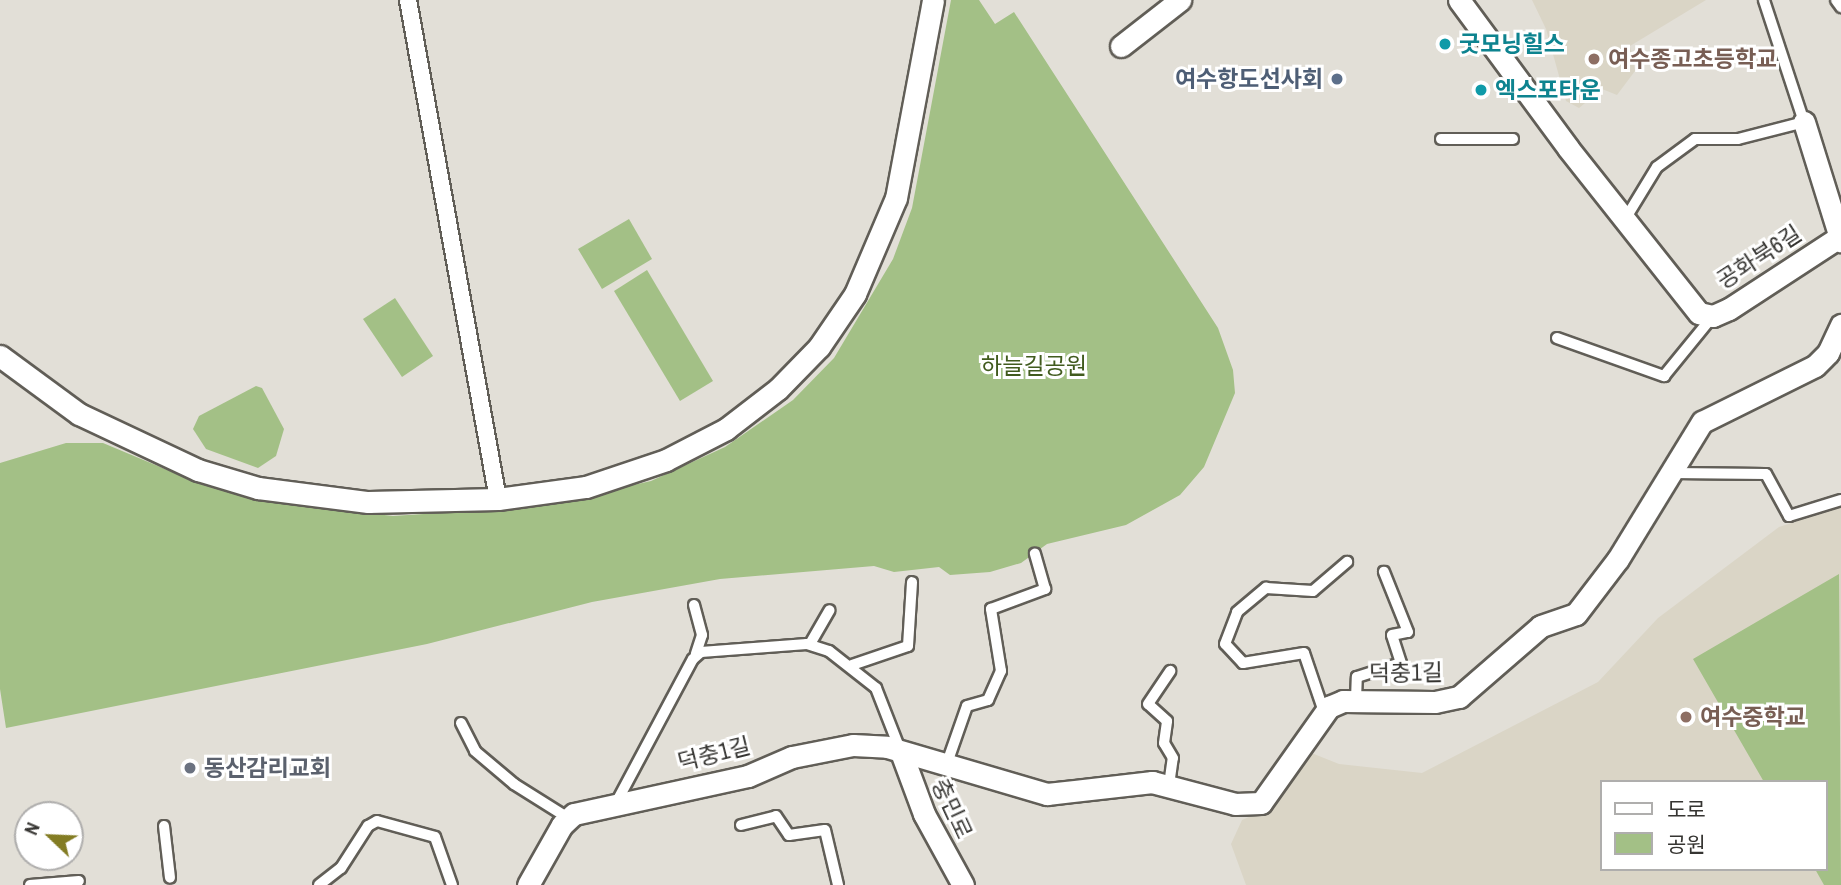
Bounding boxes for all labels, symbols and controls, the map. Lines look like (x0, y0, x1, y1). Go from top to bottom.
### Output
place label: 굿모닝힐스 (1459, 30, 1565, 58)
marker: 굿모닝힐스 (1437, 36, 1453, 52)
place label: 여수종고초등학교 (1608, 45, 1777, 73)
marker: 여수종고초등학교 (1586, 51, 1602, 67)
place label: 여수항도선사회 (1175, 65, 1323, 93)
marker: 여수항도선사회 (1329, 71, 1345, 87)
place label: 엑스포타운 (1495, 76, 1601, 104)
marker: 엑스포타운 (1473, 82, 1489, 98)
street label: 공화북6길 (1712, 220, 1806, 294)
park label: 하늘길공원 (981, 352, 1087, 380)
street label: 덕충1길 (1369, 659, 1443, 687)
place label: 여수중학교 (1700, 703, 1806, 731)
marker: 여수중학교 (1678, 709, 1694, 725)
street label: 덕충1길 (675, 732, 753, 776)
place label: 동산감리교회 (204, 754, 331, 782)
marker: 동산감리교회 (182, 760, 198, 776)
street label: 충민로 (926, 774, 978, 844)
legend (1600, 780, 1827, 871)
text: 도로 (1667, 795, 1706, 824)
north arrow (14, 801, 84, 871)
text: N (17, 818, 46, 839)
text: 공원 (1667, 830, 1706, 859)

